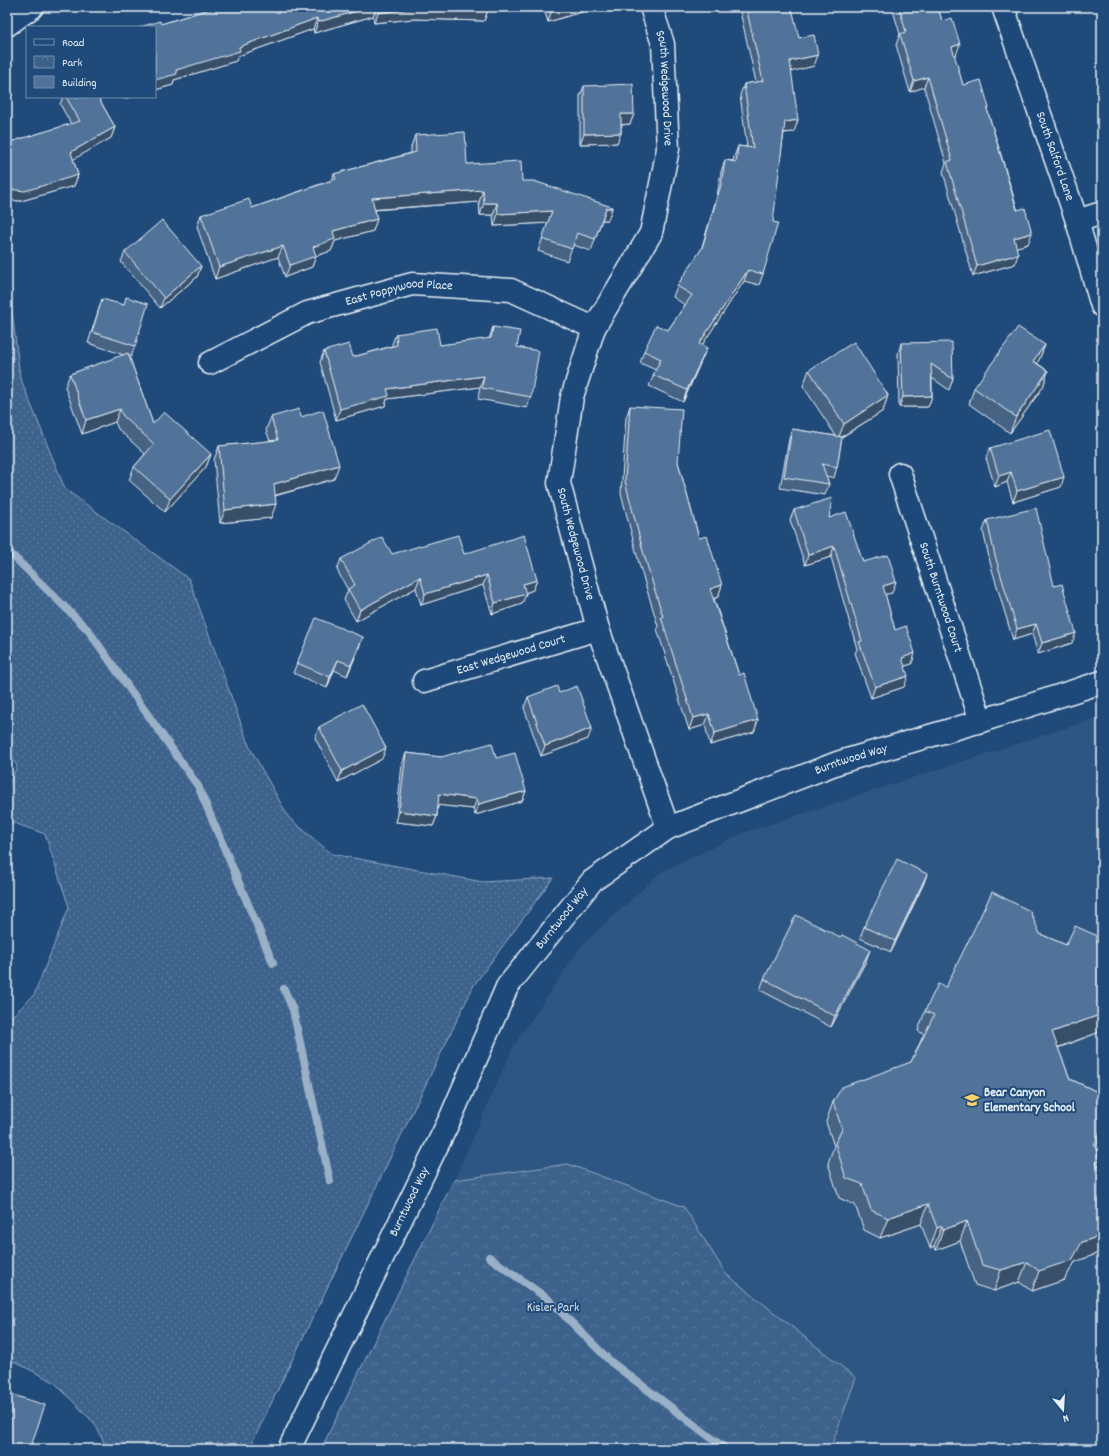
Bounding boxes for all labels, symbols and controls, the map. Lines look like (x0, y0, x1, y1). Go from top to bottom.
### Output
legend (26, 26, 156, 98)
street label: South Wedgewood Drive (650, 28, 677, 147)
text: Road (62, 35, 84, 52)
text: Park (62, 55, 83, 72)
text: Building (62, 75, 97, 92)
street label: South Salford Lane (1030, 109, 1079, 204)
street label: East Poppywood Place (343, 274, 453, 311)
street label: South Wedgewood Drive (551, 486, 599, 603)
street label: South Burntwood Court (914, 540, 967, 655)
street label: East Wedgewood Court (455, 630, 568, 680)
street label: Burntwood Way (812, 739, 890, 780)
street label: Burntwood Way (531, 882, 594, 954)
place label: Bear Canyon Elementary School (984, 1084, 1076, 1118)
school or university icon: Bear Canyon Elementary School (963, 1091, 981, 1109)
street label: Burntwood Way (385, 1163, 435, 1240)
park label: Kisler Park (527, 1299, 579, 1318)
north arrow (1043, 1390, 1083, 1430)
text: N (1060, 1409, 1071, 1426)

